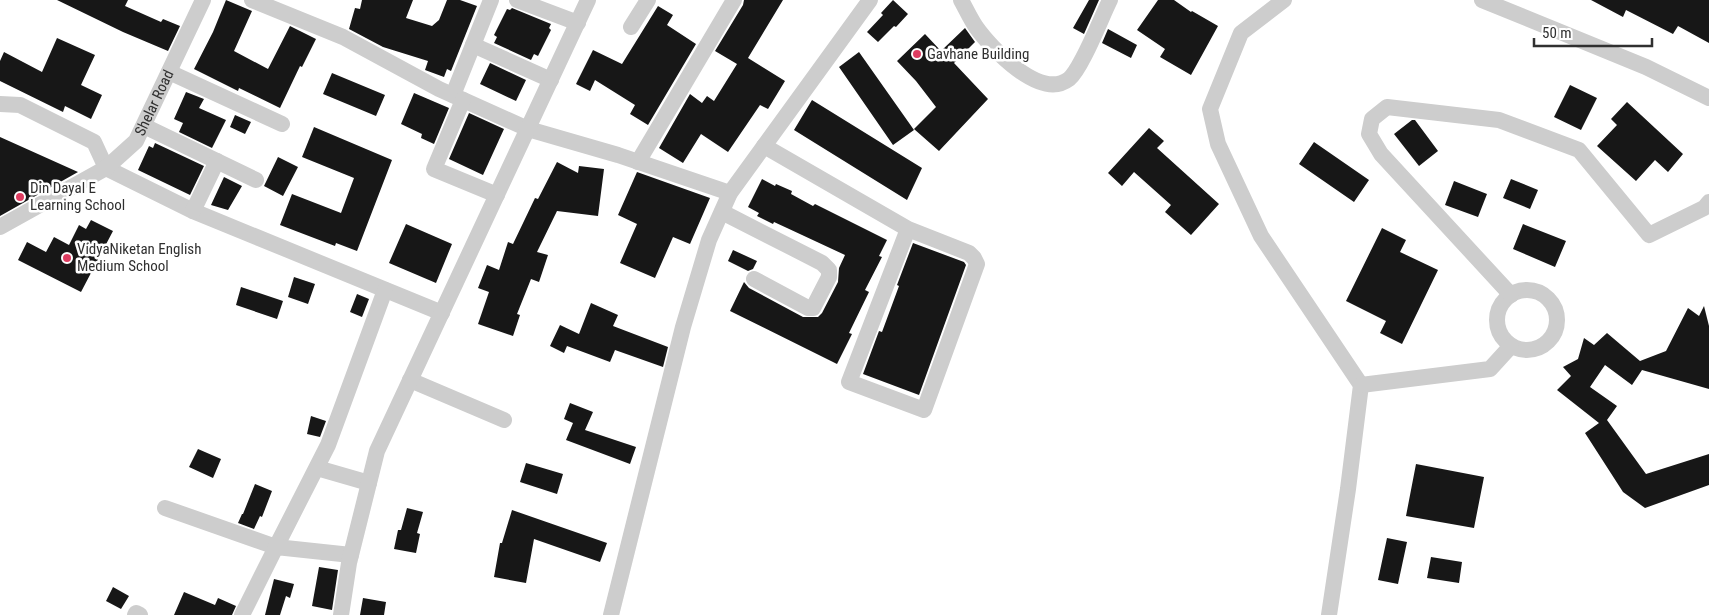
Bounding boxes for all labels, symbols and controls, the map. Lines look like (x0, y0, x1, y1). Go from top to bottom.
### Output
scale bar (1534, 15, 1652, 47)
text: 50 m (1542, 24, 1572, 42)
place label: Gavhane Building (927, 45, 1029, 63)
marker: Gavhane Building (911, 48, 923, 60)
street label: Shelar Road (131, 67, 178, 139)
place label: Din Dayal E Learning School (30, 179, 125, 214)
marker: Din Dayal E Learning School (14, 191, 26, 203)
place label: VidyaNiketan English Medium School (77, 240, 201, 275)
marker: VidyaNiketan English Medium School (61, 252, 73, 264)

